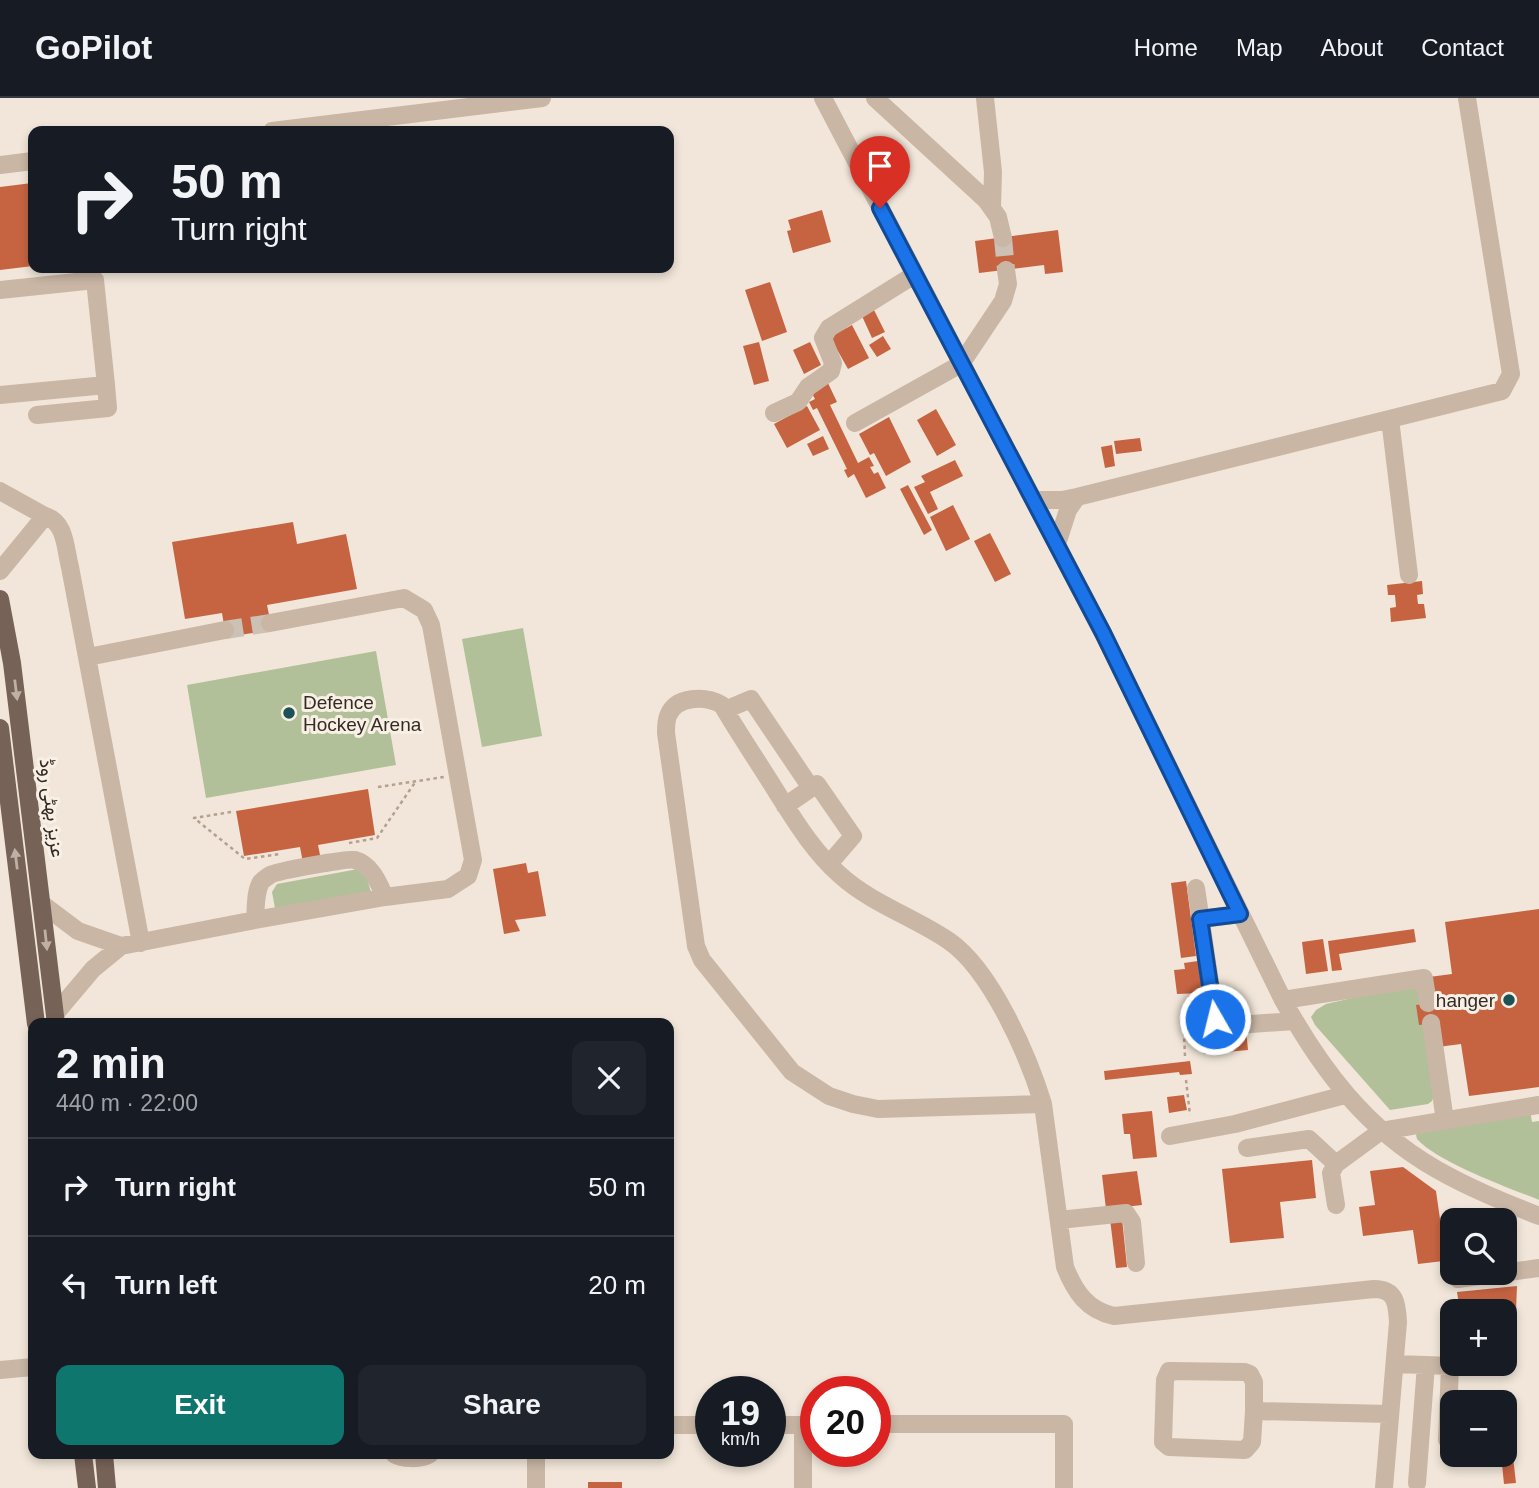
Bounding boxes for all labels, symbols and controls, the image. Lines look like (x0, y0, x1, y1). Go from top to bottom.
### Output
text: GoPilot (35, 29, 152, 66)
text: Home (1134, 34, 1198, 61)
text: Map (1236, 34, 1283, 61)
text: About (1321, 34, 1383, 61)
text: Contact (1421, 34, 1504, 61)
pin (850, 136, 910, 208)
icon: arrive (861, 147, 899, 185)
icon: right (56, 154, 147, 245)
text: 50 m (171, 154, 283, 208)
text: Turn right (171, 211, 307, 247)
one-way arrow (10, 679, 21, 701)
place label: Defence Hockey Arena (303, 692, 422, 735)
marker: Defence Hockey Arena (281, 705, 297, 721)
street label: عزیز بھٹی روڈ (35, 757, 68, 859)
one-way arrow (11, 847, 22, 869)
one-way arrow (41, 929, 52, 951)
position arrow (1178, 982, 1252, 1056)
place label: hanger (1436, 990, 1496, 1011)
marker: hanger (1501, 992, 1517, 1008)
text: 2 min (56, 1040, 166, 1087)
button: close (572, 1041, 646, 1115)
text: 440 m · 22:00 (56, 1090, 198, 1116)
icon: right (56, 1168, 94, 1206)
text: Turn right (115, 1172, 236, 1202)
text: 50 m (588, 1172, 646, 1202)
map controls (1440, 1208, 1517, 1467)
button: search (1440, 1208, 1517, 1285)
icon: left (56, 1266, 94, 1304)
text: Turn left (115, 1270, 217, 1300)
text: 20 m (588, 1270, 646, 1300)
button: + (1440, 1299, 1517, 1376)
button: Exit (56, 1365, 344, 1445)
button: Share (358, 1365, 646, 1445)
speed limit sign: 20 (800, 1376, 891, 1467)
button: − (1440, 1390, 1517, 1467)
text: 19 (721, 1393, 760, 1432)
text: km/h (721, 1429, 760, 1449)

